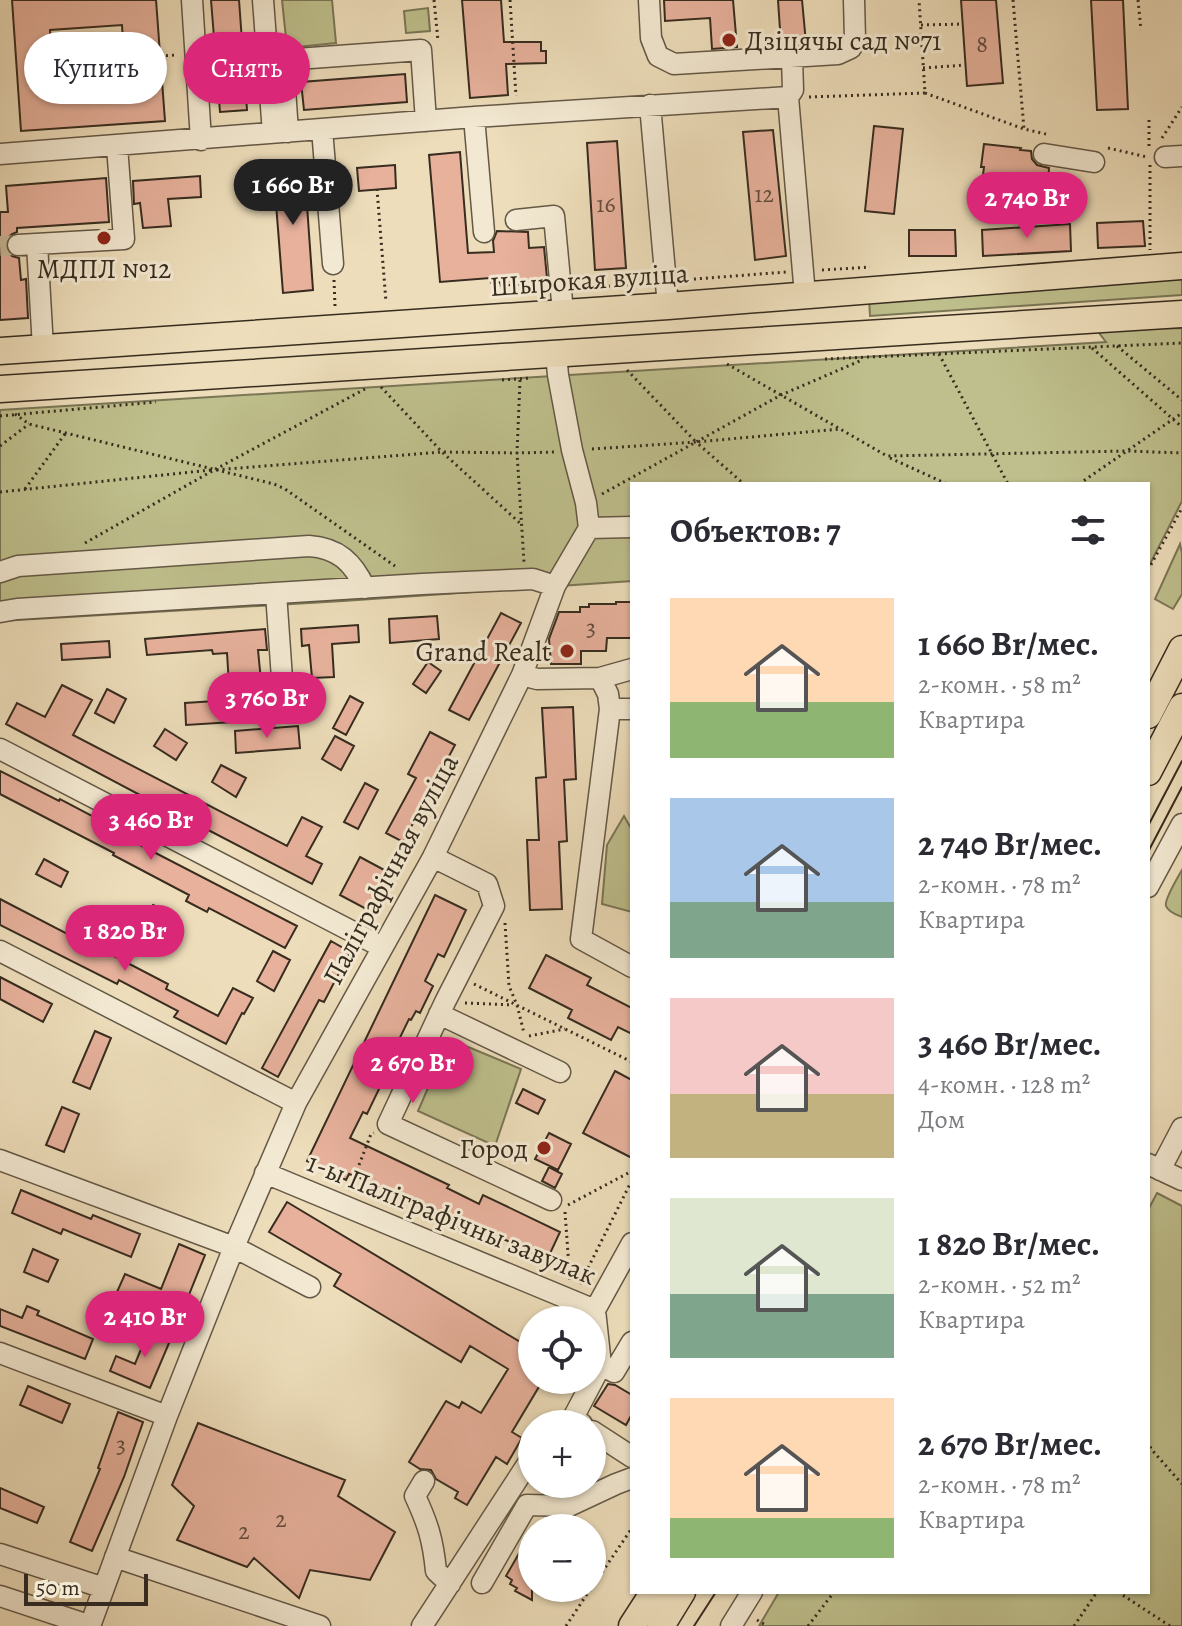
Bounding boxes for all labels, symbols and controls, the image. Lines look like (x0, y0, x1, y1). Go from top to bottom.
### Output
place label: Дзіцячы сад №71 (745, 22, 942, 60)
house number: 8 (976, 28, 988, 60)
marker: Дзіцячы сад №71 (720, 31, 738, 49)
chip: Купить (24, 32, 167, 104)
chip: Снять (183, 32, 310, 104)
pin: 1 660 Br (210, 159, 376, 227)
text: 1 660 Br (252, 167, 334, 202)
pin: 2 740 Br (944, 172, 1110, 240)
house number: 12 (754, 178, 774, 210)
text: 2 740 Br (985, 180, 1069, 215)
house number: 16 (596, 188, 616, 220)
marker: МДПЛ №12 (95, 229, 113, 247)
place label: МДПЛ №12 (37, 250, 171, 288)
street label: Шырокая вуліца (488, 254, 690, 306)
text: Объектов: 7 (670, 507, 841, 554)
icon: filters (1066, 508, 1110, 552)
house number: 3 (586, 612, 596, 644)
text: 1 660 Br/мес. (918, 620, 1099, 667)
icon: home (734, 630, 830, 726)
place label: Grand Realt (416, 633, 551, 671)
marker: Grand Realt (558, 642, 576, 660)
text: 2-комн. · 58 m² (918, 667, 1081, 702)
pin: 3 760 Br (184, 672, 350, 740)
text: 3 760 Br (225, 680, 309, 715)
text: Квартира (918, 702, 1025, 737)
street label: Паліграфічная вуліца (314, 747, 468, 992)
pin: 3 460 Br (68, 794, 234, 862)
text: 3 460 Br (109, 802, 193, 837)
text: 2 740 Br/мес. (918, 820, 1102, 867)
icon: home (734, 830, 830, 926)
text: 2-комн. · 78 m² (918, 867, 1081, 902)
text: Квартира (918, 902, 1025, 937)
pin: 1 820 Br (42, 905, 208, 973)
text: 1 820 Br (83, 913, 167, 948)
text: 3 460 Br/мес. (918, 1020, 1102, 1067)
icon: home (734, 1030, 830, 1126)
pin: 2 670 Br (330, 1037, 496, 1105)
text: 2 670 Br (371, 1045, 455, 1080)
text: 4-комн. · 128 m² (918, 1067, 1090, 1102)
text: Дом (918, 1102, 965, 1137)
place label: Город (459, 1130, 528, 1168)
marker: Город (535, 1139, 553, 1157)
street label: 1-ы Паліграфічны завулак (301, 1143, 602, 1294)
text: 1 820 Br/мес. (918, 1220, 1100, 1267)
icon: home (734, 1230, 830, 1326)
text: 2-комн. · 52 m² (918, 1267, 1081, 1302)
pin: 2 410 Br (62, 1291, 228, 1359)
text: 2 410 Br (103, 1299, 187, 1334)
text: Квартира (918, 1302, 1025, 1337)
map controls (518, 1306, 606, 1602)
button: locate (518, 1306, 606, 1394)
button: + (518, 1410, 606, 1498)
text: 2 670 Br/мес. (918, 1420, 1102, 1467)
house number: 3 (116, 1429, 126, 1461)
icon: home (734, 1430, 830, 1526)
text: 2-комн. · 78 m² (918, 1467, 1081, 1502)
text: Квартира (918, 1502, 1025, 1537)
house number: 2 (275, 1503, 287, 1535)
button: − (518, 1514, 606, 1602)
house number: 2 (238, 1515, 250, 1547)
scale bar (24, 1570, 148, 1606)
text: 50 m (36, 1573, 80, 1603)

